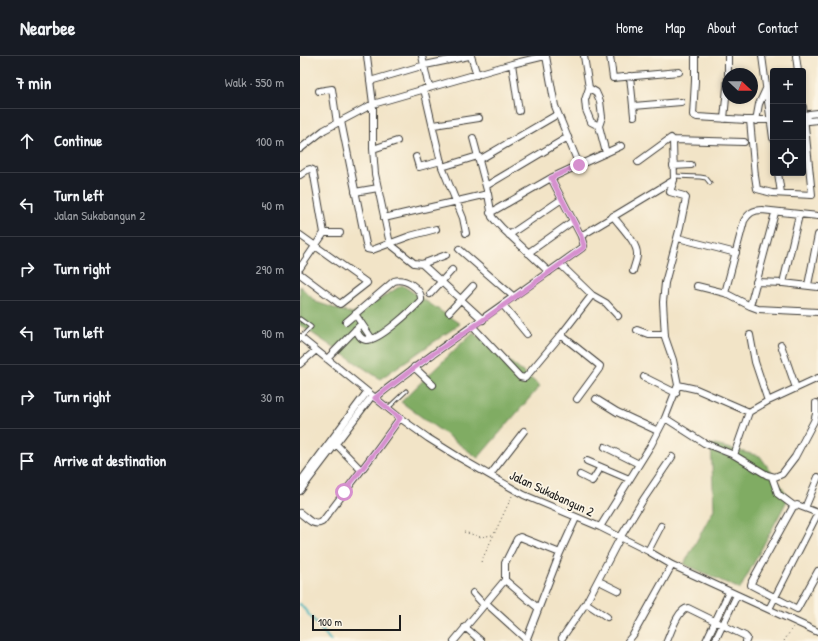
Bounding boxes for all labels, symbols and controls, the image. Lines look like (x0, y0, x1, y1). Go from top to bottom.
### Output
text: Nearbee (20, 15, 75, 41)
text: Home (616, 18, 643, 37)
text: Map (665, 18, 685, 37)
text: About (707, 18, 736, 37)
text: Contact (758, 18, 798, 37)
north arrow (722, 68, 758, 104)
map controls (770, 68, 806, 176)
button: + (770, 68, 806, 104)
text: 7 min (16, 71, 51, 94)
text: Walk · 550 m (225, 73, 284, 91)
button: − (770, 104, 806, 140)
icon: ahead (16, 130, 38, 152)
text: Continue (54, 130, 102, 151)
text: 100 m (256, 132, 284, 150)
button: locate (770, 140, 806, 176)
route end (570, 156, 588, 174)
text: Turn left (54, 185, 104, 206)
icon: left (16, 194, 38, 216)
text: 40 m (261, 196, 284, 214)
text: Jalan Sukabangun 2 (54, 206, 145, 224)
icon: right (16, 258, 38, 280)
text: Turn right (54, 258, 110, 279)
text: 290 m (255, 260, 284, 278)
icon: left (16, 322, 38, 344)
text: Turn left (54, 322, 104, 343)
text: 90 m (262, 324, 284, 342)
icon: right (16, 386, 38, 408)
text: Turn right (54, 386, 110, 407)
text: 30 m (261, 388, 284, 406)
icon: arrive (16, 450, 38, 472)
text: Arrive at destination (54, 450, 166, 471)
street label: Jalan Sukabangun 2 (507, 466, 597, 520)
route start (335, 483, 353, 501)
scale bar (312, 613, 401, 632)
text: 100 m (318, 615, 342, 629)

